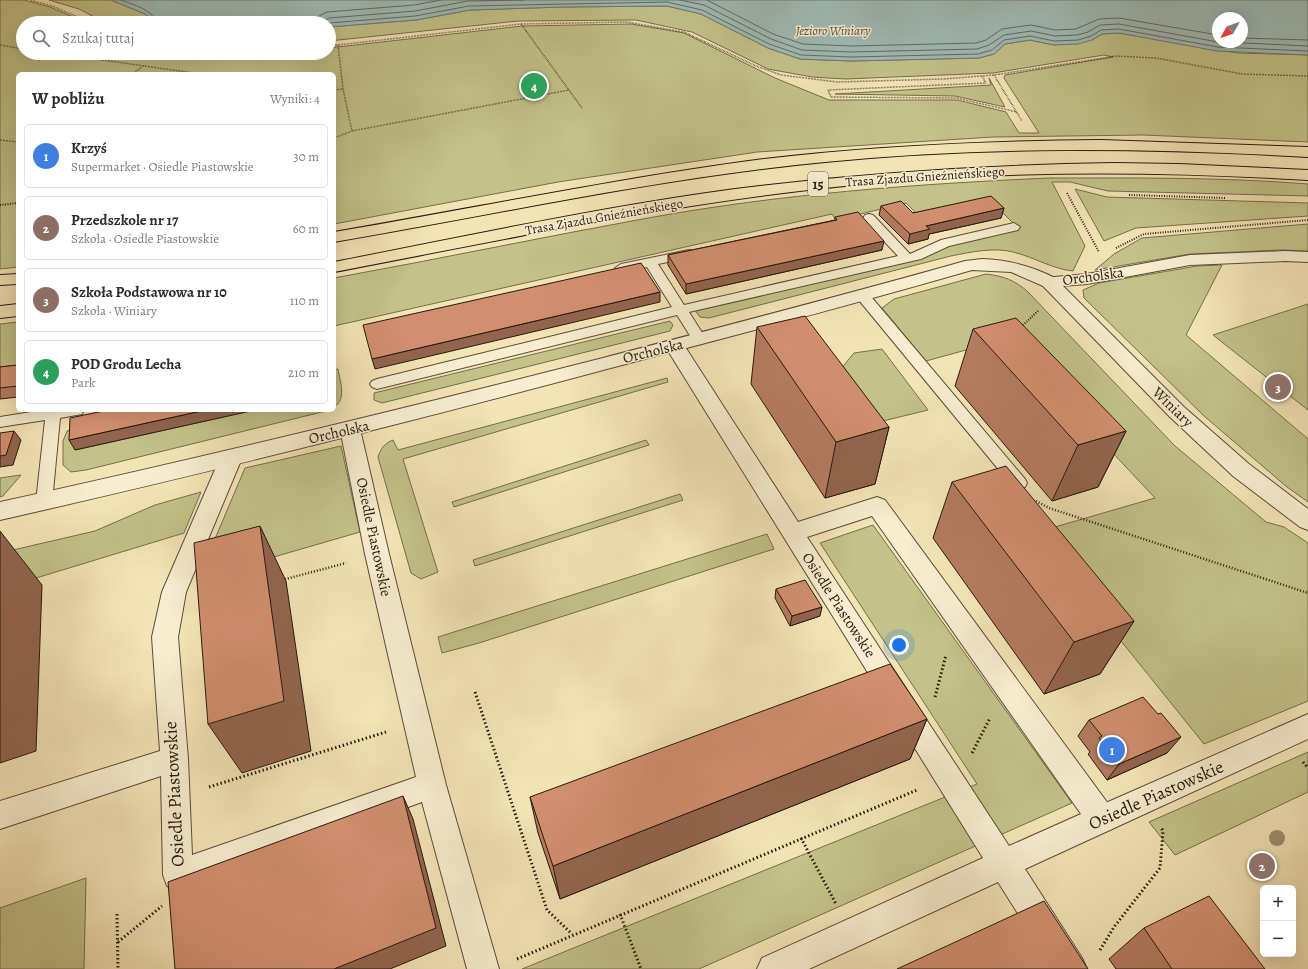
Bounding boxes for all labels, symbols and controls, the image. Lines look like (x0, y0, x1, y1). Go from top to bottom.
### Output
north arrow (1212, 12, 1248, 48)
search box (16, 16, 336, 60)
water label: Jezioro Winiary (795, 22, 871, 39)
icon: search (30, 27, 52, 49)
text: Szukaj tutaj (62, 28, 135, 48)
pin: 4 (521, 71, 547, 101)
text: W pobliżu (32, 87, 104, 110)
text: Wyniki: 4 (270, 90, 320, 107)
text: Krzyś (71, 138, 107, 158)
text: 1 (44, 148, 48, 165)
text: 30 m (293, 148, 319, 165)
text: Supermarket · Osiedle Piastowskie (71, 158, 254, 175)
street label: Trasa Zjazdu Gnieźnieńskiego (845, 162, 1005, 191)
road number: 15 (808, 172, 828, 196)
street label: Trasa Zjazdu Gnieźnieńskiego (524, 194, 684, 239)
text: Przedszkole nr 17 (71, 210, 178, 230)
text: 2 (43, 220, 49, 237)
text: 60 m (293, 220, 319, 237)
text: Szkoła · Osiedle Piastowskie (71, 230, 219, 247)
street label: Orcholska (1061, 262, 1125, 290)
text: Szkoła Podstawowa nr 10 (71, 282, 227, 302)
text: 3 (43, 292, 49, 309)
text: 110 m (290, 292, 319, 309)
text: Szkoła · Winiary (71, 302, 157, 319)
street label: Orcholska (621, 334, 685, 368)
text: POD Grodu Lecha (71, 354, 182, 374)
text: 4 (43, 364, 49, 381)
text: 210 m (288, 364, 319, 381)
pin: 3 (1265, 372, 1291, 402)
text: Park (71, 374, 95, 391)
street label: Winiary (1147, 382, 1198, 432)
street label: Orcholska (307, 415, 371, 449)
street label: Osiedle Piastowskie (352, 476, 396, 599)
street label: Osiedle Piastowskie (798, 549, 881, 662)
your location (889, 635, 909, 655)
street label: Osiedle Piastowskie (158, 721, 190, 867)
pin: 1 (1099, 735, 1125, 765)
street label: Osiedle Piastowskie (1085, 754, 1227, 836)
pin: 2 (1249, 851, 1275, 881)
map controls (1260, 885, 1296, 957)
button: + (1260, 885, 1296, 921)
button: − (1260, 921, 1296, 957)

